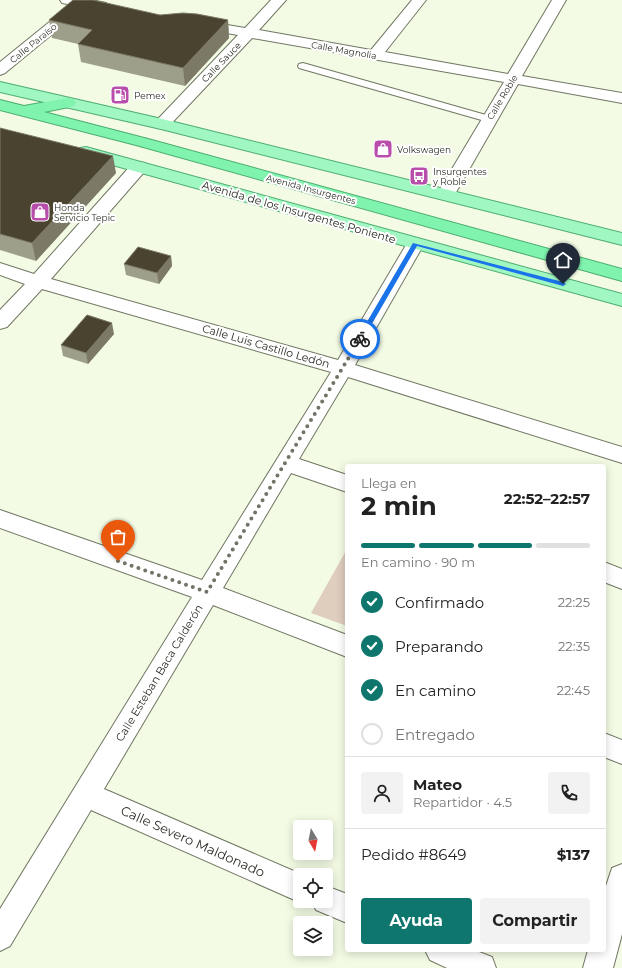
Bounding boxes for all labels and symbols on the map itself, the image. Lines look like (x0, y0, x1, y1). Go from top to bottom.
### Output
street label: Calle Paraíso (7, 21, 59, 65)
street label: Calle Sauce (199, 39, 243, 84)
street label: Calle Magnolia (310, 39, 378, 61)
street label: Calle Roble (484, 72, 520, 121)
fuel station icon: Pemex (109, 84, 131, 106)
place label: Pemex (134, 90, 166, 101)
shop icon: Volkswagen (372, 138, 394, 160)
place label: Volkswagen (397, 144, 451, 155)
bus stop icon: Insurgentes y Roble (408, 165, 430, 187)
place label: Insurgentes y Roble (432, 166, 487, 187)
street label: Avenida Insurgentes (265, 172, 358, 206)
street label: Avenida de los Insurgentes Poniente (200, 178, 398, 247)
shop icon: Honda Servicio Tepic (29, 201, 51, 223)
place label: Honda Servicio Tepic (54, 202, 115, 223)
pin (546, 243, 580, 284)
courier (340, 319, 380, 359)
street label: Calle Luis Castillo Ledón (201, 321, 331, 371)
pin (101, 520, 135, 561)
street label: Calle Esteban Baca Calderón (112, 602, 206, 744)
street label: Calle Severo Maldonado (118, 802, 268, 880)
north arrow (293, 820, 333, 860)

